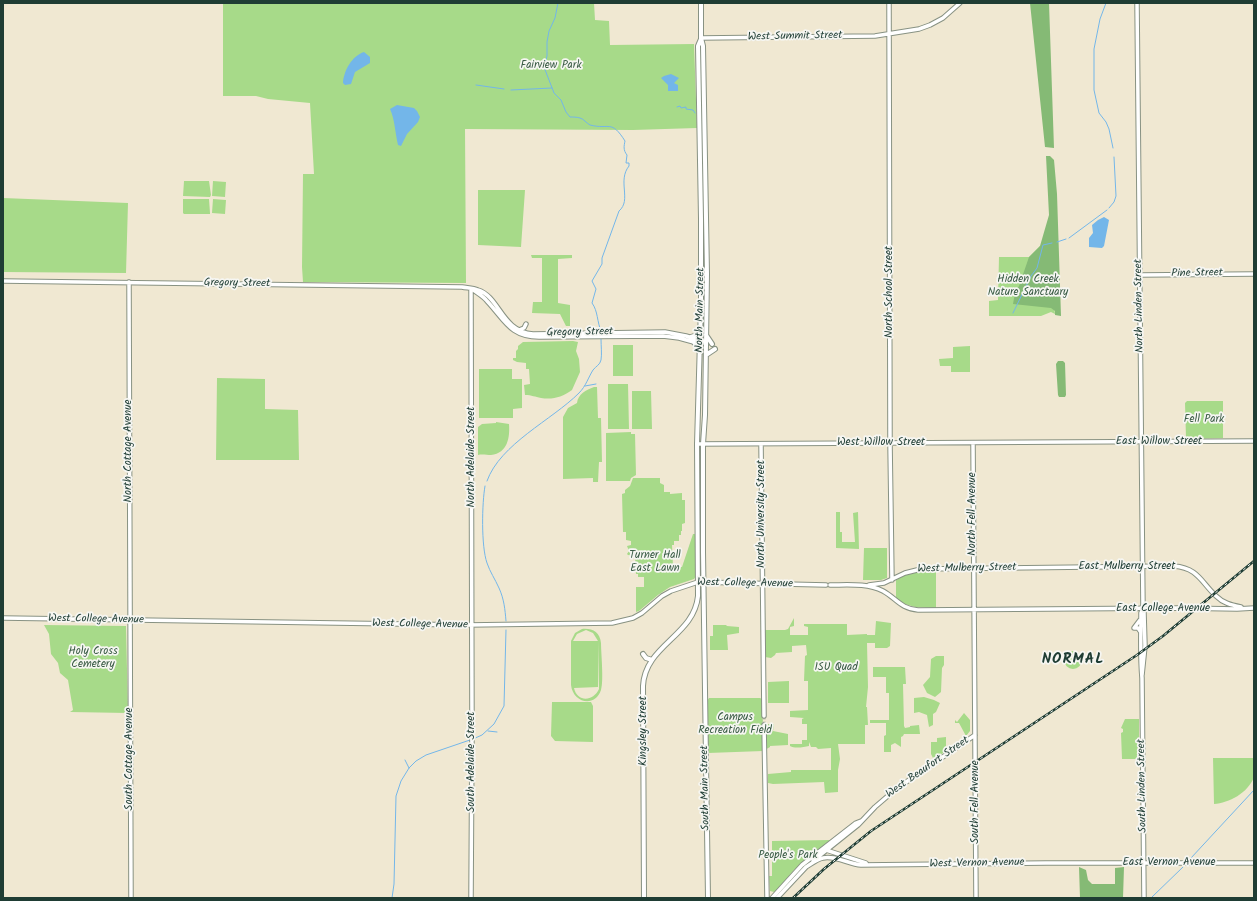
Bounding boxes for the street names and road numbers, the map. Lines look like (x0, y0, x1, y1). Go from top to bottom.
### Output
street label: West Summit Street (748, 30, 842, 44)
street label: North School Street (883, 246, 897, 338)
street label: North Linden Street (1133, 259, 1147, 353)
street label: North Main Street (694, 267, 708, 353)
street label: Pine Street (1171, 267, 1223, 281)
street label: Gregory Street (204, 277, 270, 291)
street label: Gregory Street (547, 326, 613, 340)
street label: North Cottage Avenue (122, 400, 136, 502)
street label: North Adelaide Street (465, 407, 479, 507)
street label: East Willow Street (1116, 435, 1202, 449)
street label: West Willow Street (837, 436, 925, 450)
street label: North University Street (755, 460, 769, 568)
street label: North Fell Avenue (966, 472, 980, 556)
street label: East Mulberry Street (1078, 560, 1176, 574)
street label: West Mulberry Street (917, 562, 1017, 576)
street label: West College Avenue (697, 577, 793, 591)
street label: East College Avenue (1116, 602, 1210, 616)
street label: West College Avenue (48, 613, 144, 627)
street label: West College Avenue (372, 618, 468, 632)
street label: Kingsley Street (637, 696, 651, 766)
street label: South Cottage Avenue (123, 708, 137, 810)
street label: South Adelaide Street (465, 711, 479, 813)
street label: West Beaufort Street (884, 734, 972, 802)
street label: South Linden Street (1136, 739, 1150, 833)
street label: South Main Street (699, 745, 713, 831)
street label: South Fell Avenue (969, 760, 983, 844)
street label: East Vernon Avenue (1123, 856, 1215, 870)
street label: West Vernon Avenue (929, 857, 1025, 871)

